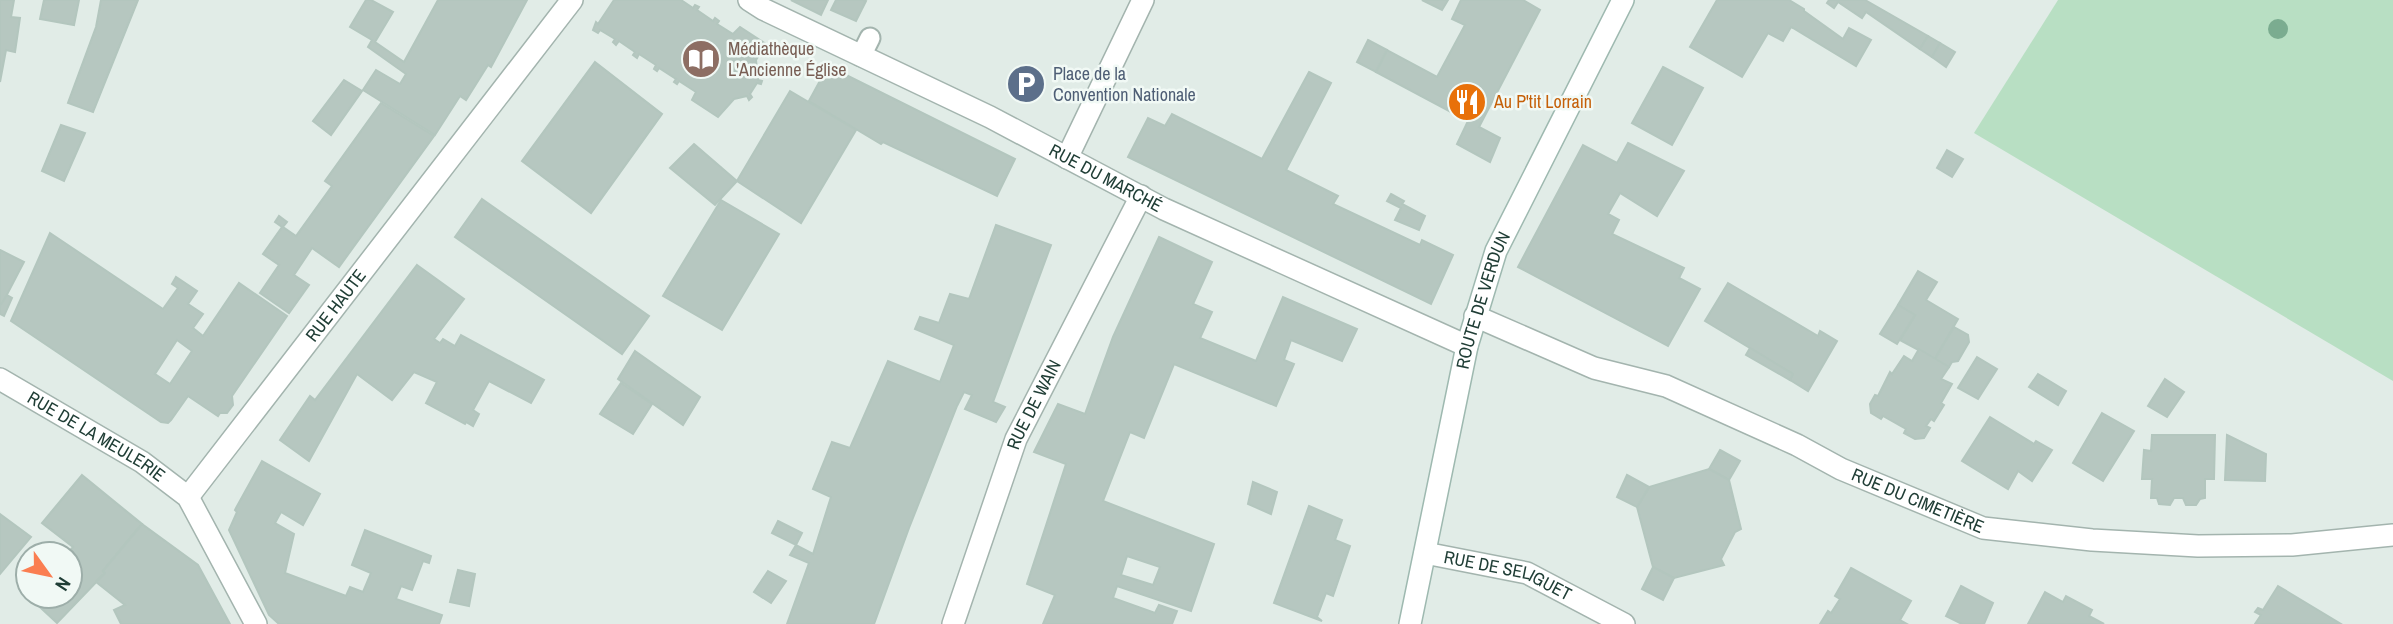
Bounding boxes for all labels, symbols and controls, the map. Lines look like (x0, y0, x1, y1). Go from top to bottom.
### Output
place label: Médiathèque L'Ancienne Église (728, 36, 847, 82)
library icon: Médiathèque L'Ancienne Église (680, 38, 722, 80)
place label: Place de la Convention Nationale (1053, 61, 1196, 107)
parking icon: Place de la Convention Nationale (1005, 63, 1047, 105)
restaurant icon: Au P'tit Lorrain (1446, 81, 1488, 123)
place label: Au P'tit Lorrain (1493, 89, 1592, 114)
street label: RUE DU MARCHÉ (1045, 138, 1167, 218)
street label: ROUTE DE VERDUN (1450, 227, 1516, 371)
street label: RUE HAUTE (300, 264, 372, 347)
street label: RUE DE WAIN (1000, 355, 1067, 453)
street label: RUE DE LA MEULERIE (23, 385, 171, 487)
street label: RUE DU CIMETIÈRE (1848, 462, 1988, 539)
north arrow (14, 540, 84, 610)
street label: RUE DE SELIGUET (1442, 544, 1576, 606)
text: N (49, 572, 77, 596)

